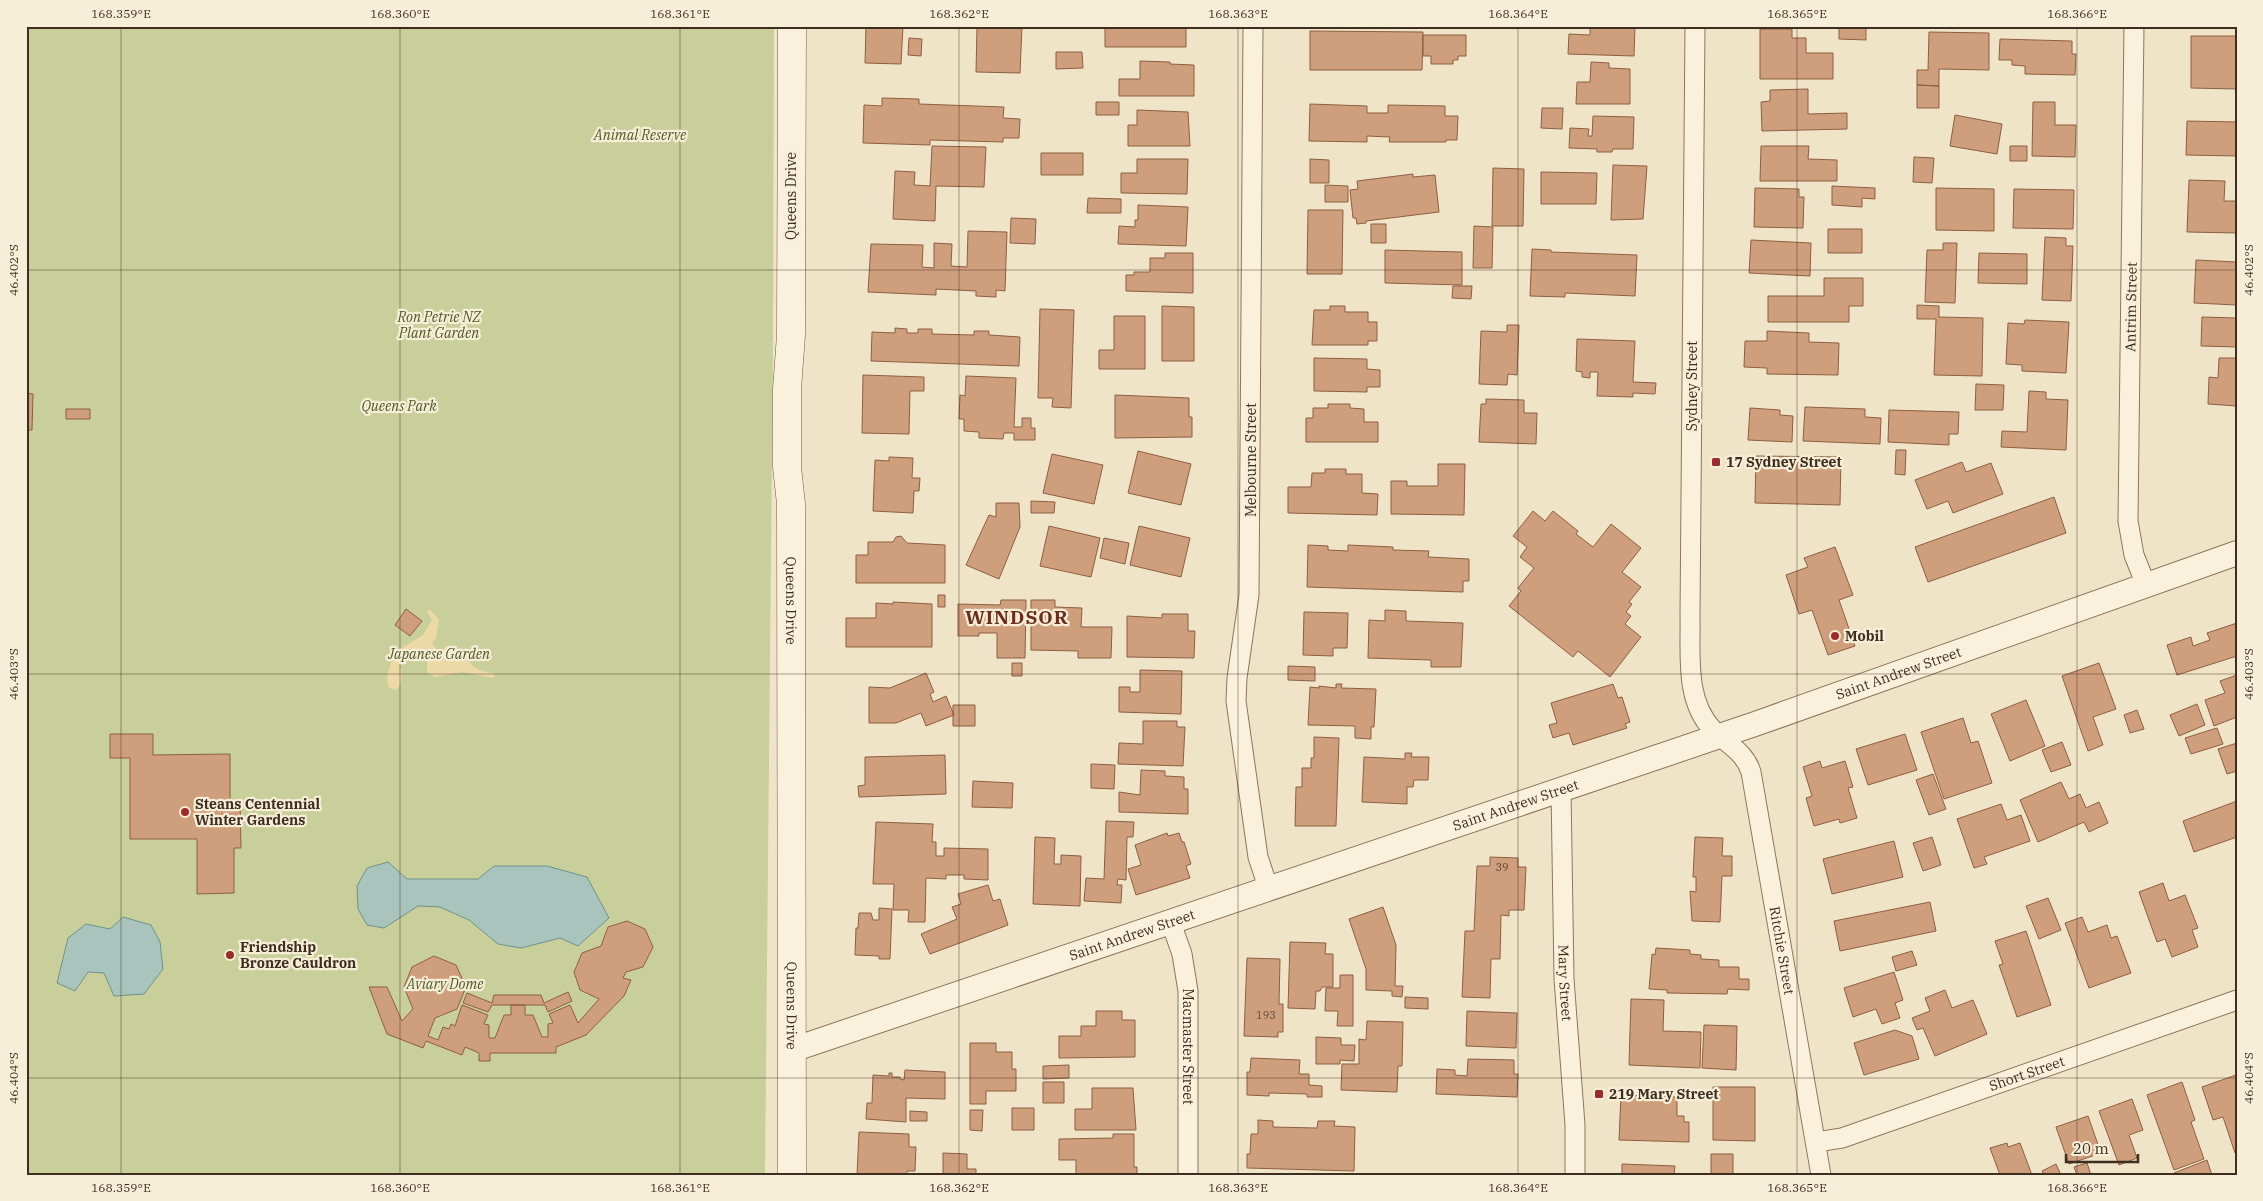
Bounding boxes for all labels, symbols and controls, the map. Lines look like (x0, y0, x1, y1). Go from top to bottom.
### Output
text: 168.359°E (91, 6, 151, 21)
text: 168.360°E (370, 6, 430, 21)
text: 168.361°E (650, 6, 710, 21)
text: 168.362°E (929, 6, 989, 21)
text: 168.363°E (1208, 6, 1268, 21)
text: 168.364°E (1488, 6, 1548, 21)
text: 168.365°E (1767, 6, 1827, 21)
text: 168.366°E (2047, 6, 2107, 21)
park label: Animal Reserve (593, 126, 687, 144)
street label: Queens Drive (782, 152, 800, 240)
text: 46.402°S (6, 244, 21, 296)
text: 46.402°S (2241, 244, 2256, 296)
street label: Antrim Street (2121, 262, 2141, 352)
park label: Ron Petrie NZ Plant Garden (396, 308, 481, 342)
street label: Sydney Street (1683, 341, 1701, 431)
park label: Queens Park (361, 397, 437, 415)
street label: Melbourne Street (1242, 403, 1260, 517)
place label: 17 Sydney Street (1726, 453, 1842, 471)
marker: 17 Sydney Street (1710, 456, 1722, 468)
street label: Queens Drive (782, 557, 800, 645)
district label: WINDSOR (965, 605, 1069, 629)
place label: Mobil (1845, 627, 1884, 645)
marker: Mobil (1829, 630, 1841, 642)
street label: Saint Andrew Street (1833, 643, 1964, 704)
park label: Japanese Garden (387, 645, 490, 663)
text: 46.403°S (6, 648, 21, 700)
text: 46.403°S (2241, 648, 2256, 700)
street label: Saint Andrew Street (1450, 775, 1581, 835)
place label: Steans Centennial Winter Gardens (195, 795, 320, 829)
marker: Steans Centennial Winter Gardens (179, 806, 191, 818)
house number: 39 (1495, 860, 1509, 874)
street label: Saint Andrew Street (1067, 905, 1197, 965)
street label: Ritchie Street (1765, 905, 1799, 996)
place label: Friendship Bronze Cauldron (240, 938, 356, 972)
street label: Mary Street (1554, 945, 1576, 1022)
marker: Friendship Bronze Cauldron (224, 949, 236, 961)
street label: Queens Drive (783, 962, 801, 1050)
park label: Aviary Dome (406, 975, 484, 993)
street label: Macmaster Street (1179, 989, 1197, 1105)
house number: 193 (1256, 1008, 1276, 1022)
text: 46.404°S (6, 1052, 21, 1104)
street label: Short Street (1987, 1052, 2067, 1095)
text: 46.404°S (2241, 1052, 2256, 1104)
place label: 219 Mary Street (1609, 1085, 1719, 1103)
marker: 219 Mary Street (1593, 1088, 1605, 1100)
scale bar (2066, 1131, 2138, 1163)
text: 20 m (2073, 1139, 2109, 1158)
text: 168.359°E (91, 1180, 151, 1195)
text: 168.360°E (370, 1180, 430, 1195)
text: 168.361°E (650, 1180, 710, 1195)
text: 168.362°E (929, 1180, 989, 1195)
text: 168.363°E (1208, 1180, 1268, 1195)
text: 168.364°E (1488, 1180, 1548, 1195)
text: 168.365°E (1767, 1180, 1827, 1195)
text: 168.366°E (2047, 1180, 2107, 1195)

